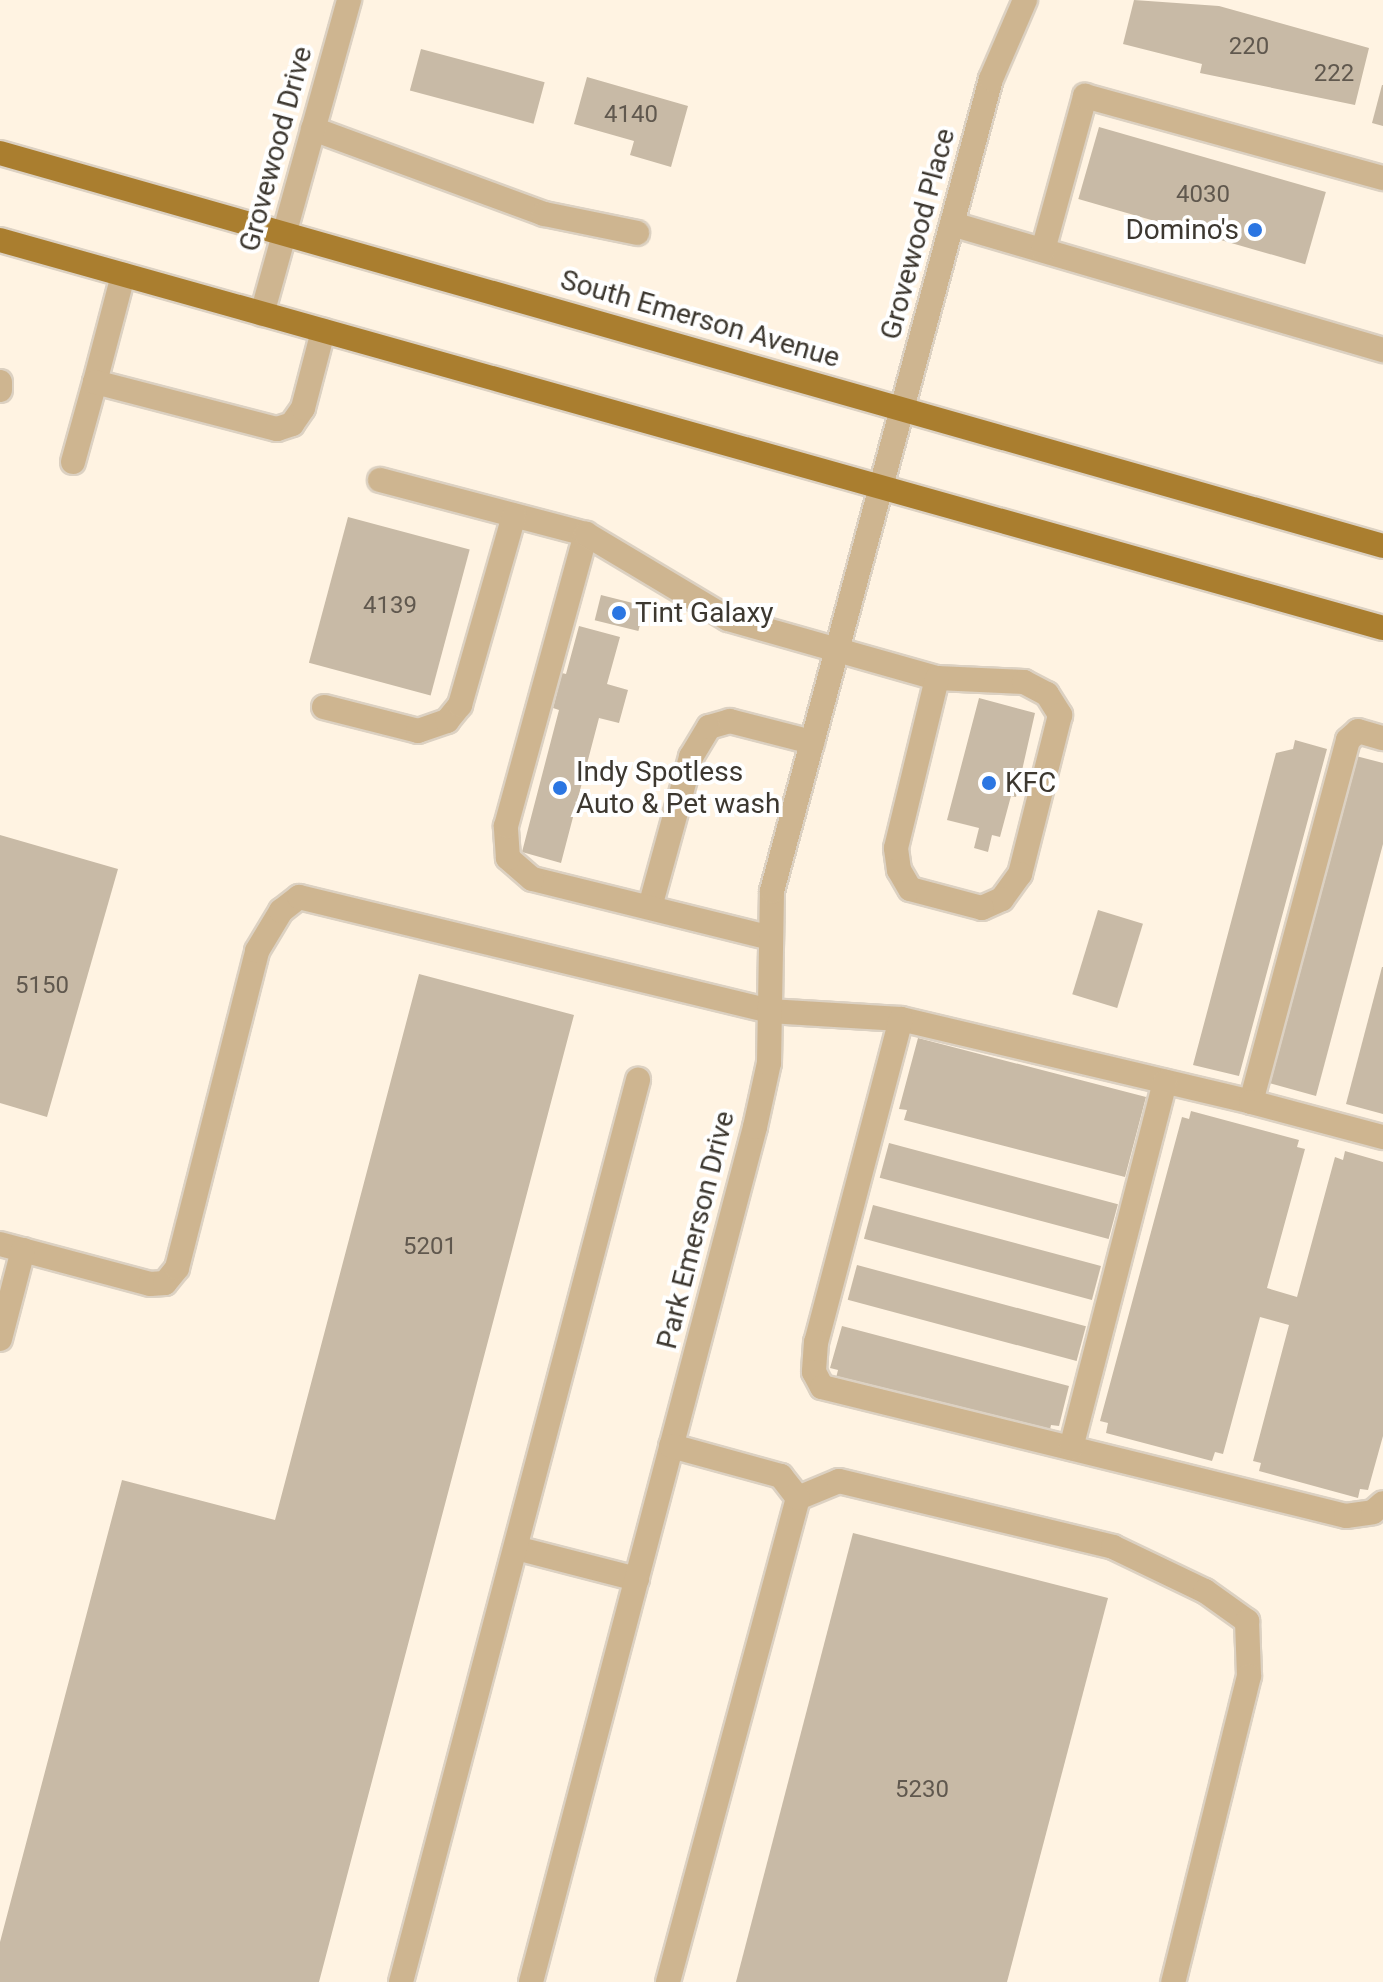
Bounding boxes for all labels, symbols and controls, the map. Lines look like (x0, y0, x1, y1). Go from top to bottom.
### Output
house number: 220 (1229, 33, 1269, 61)
street label: Grovewood Drive (232, 43, 320, 255)
house number: 222 (1314, 60, 1354, 88)
house number: 4140 (604, 101, 658, 129)
street label: Grovewood Place (874, 125, 962, 343)
house number: 4030 (1176, 181, 1230, 209)
place label: Domino's (1125, 213, 1239, 247)
marker: Domino's (1246, 221, 1264, 239)
street label: South Emerson Avenue (557, 263, 843, 375)
house number: 4139 (363, 592, 417, 620)
place label: Tint Galaxy (635, 596, 774, 630)
marker: Tint Galaxy (610, 604, 628, 622)
place label: Indy Spotless Auto & Pet wash (576, 755, 780, 821)
place label: KFC (1005, 766, 1056, 800)
marker: KFC (980, 774, 998, 792)
marker: Indy Spotless Auto & Pet wash (551, 779, 569, 797)
house number: 5150 (15, 972, 69, 1000)
street label: Park Emerson Drive (650, 1108, 742, 1352)
house number: 5201 (403, 1233, 457, 1261)
house number: 5230 (895, 1776, 949, 1804)

